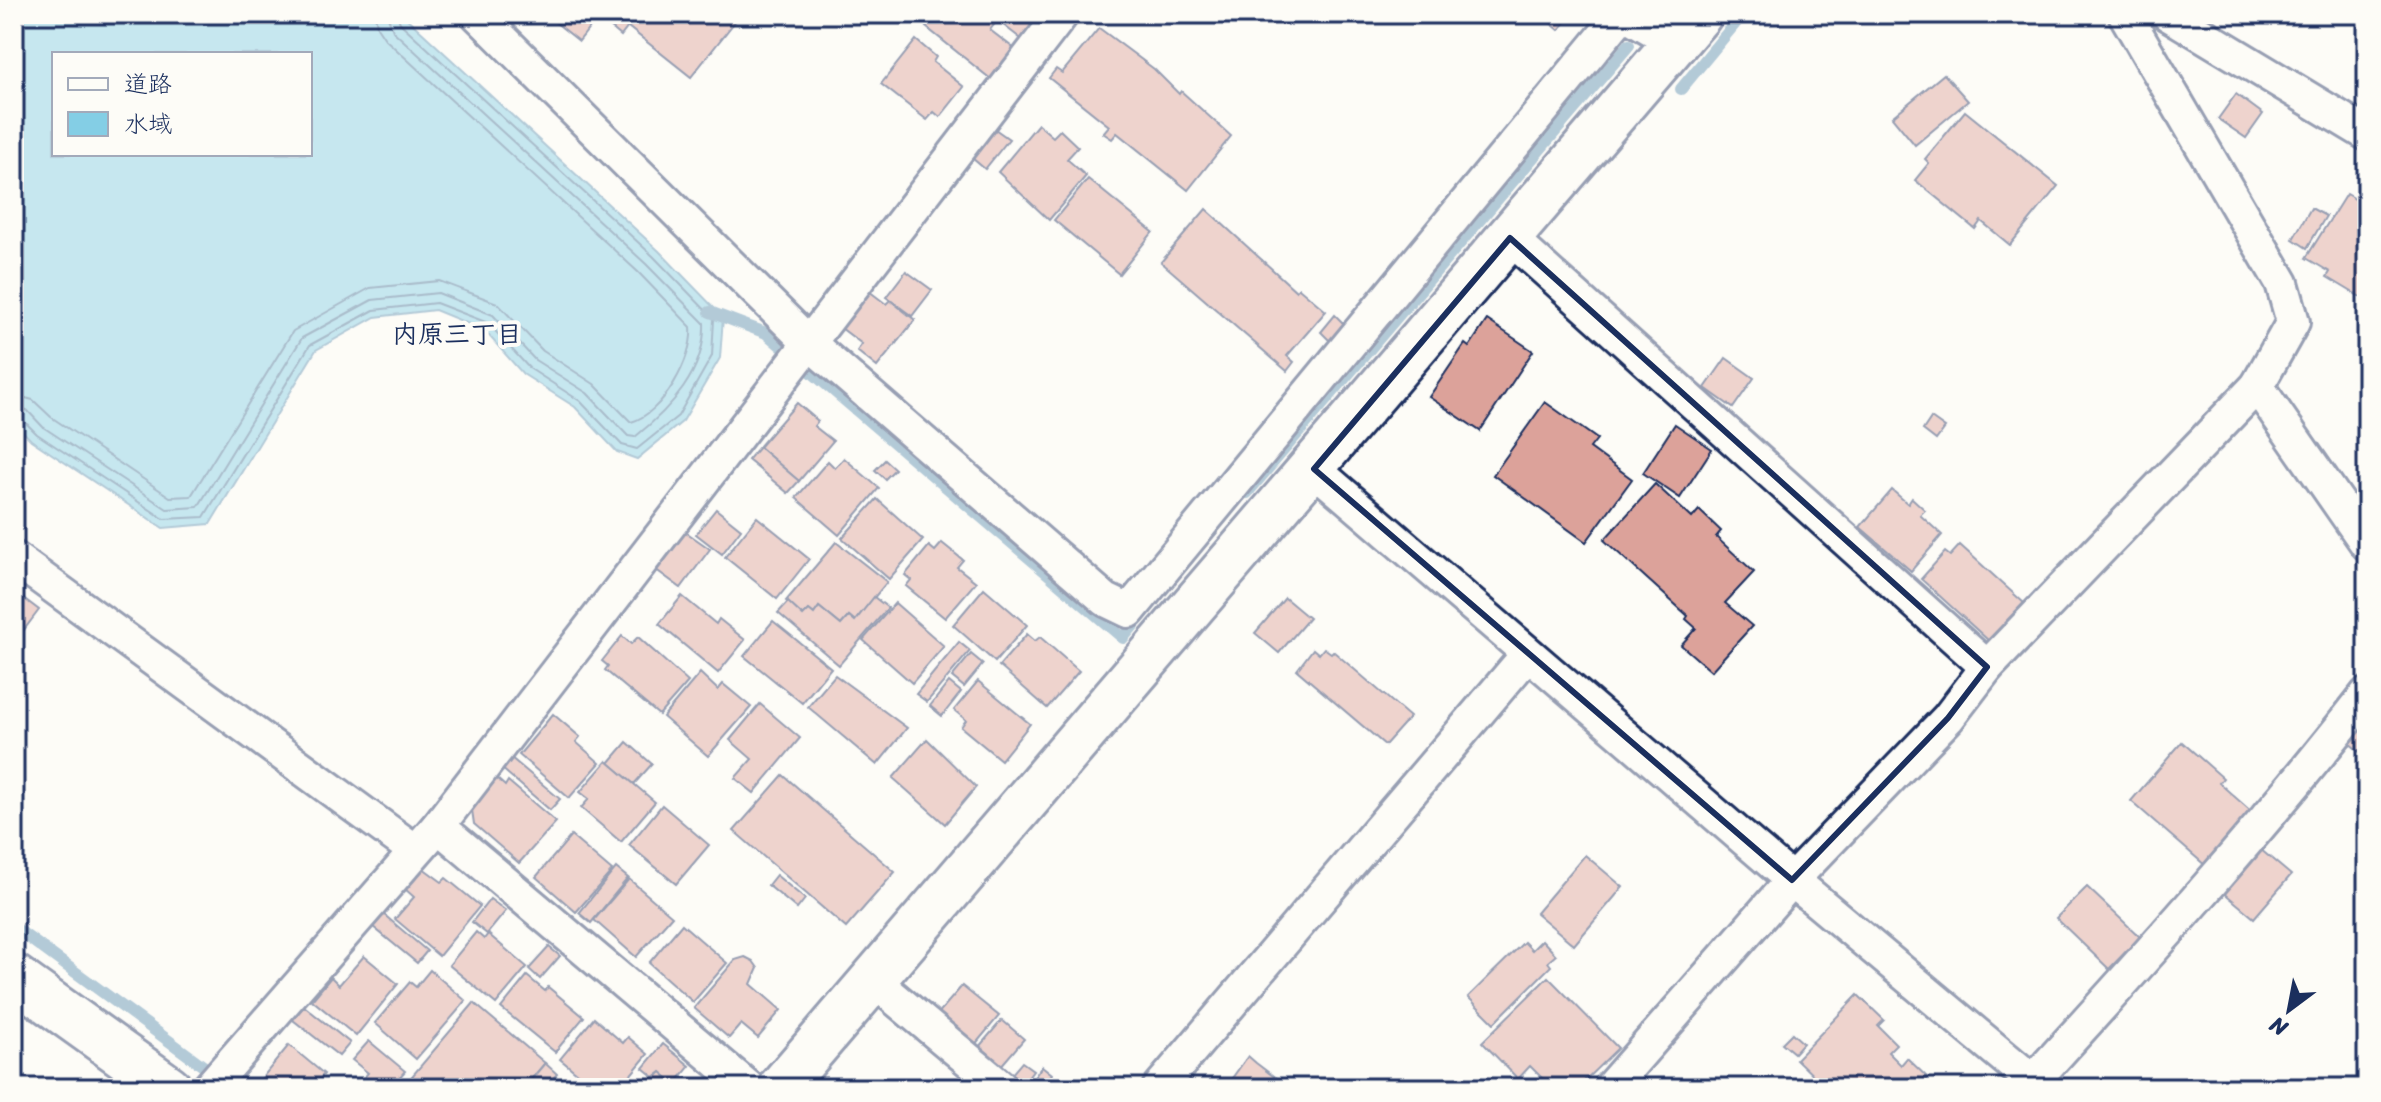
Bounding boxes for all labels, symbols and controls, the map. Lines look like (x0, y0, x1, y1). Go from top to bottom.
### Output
legend (52, 52, 312, 156)
text: 道路 (124, 63, 172, 105)
text: 水域 (124, 103, 172, 145)
district label: 内原三丁目 (392, 311, 522, 357)
north arrow (2249, 970, 2329, 1050)
text: N (2261, 1006, 2296, 1048)

